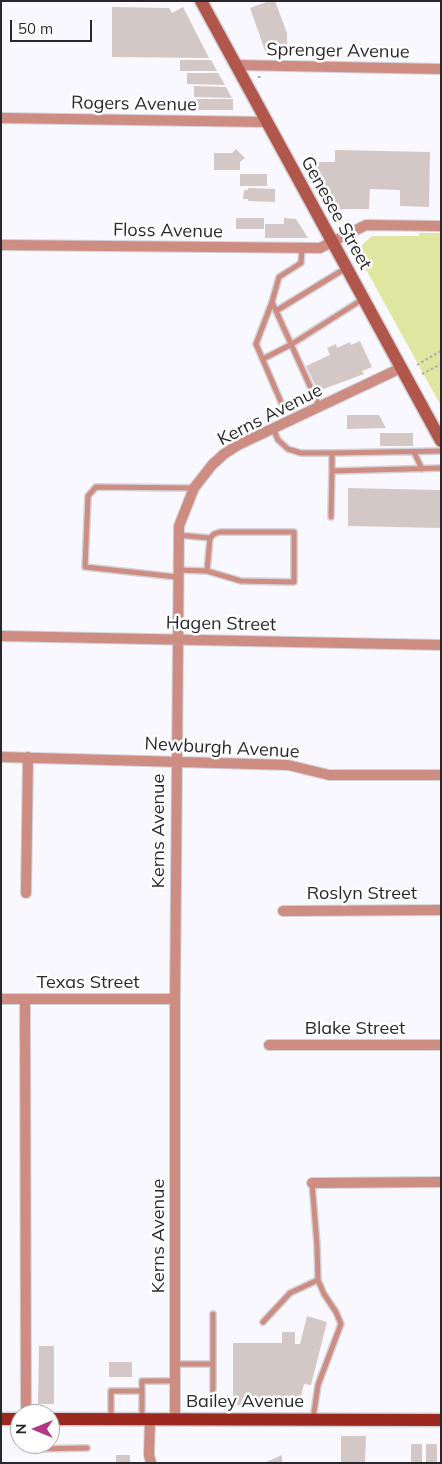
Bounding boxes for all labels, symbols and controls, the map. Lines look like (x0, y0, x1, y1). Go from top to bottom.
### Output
scale bar (12, 10, 95, 42)
text: 50 m (18, 19, 53, 38)
street label: Sprenger Avenue (266, 39, 410, 63)
street label: Rogers Avenue (71, 92, 197, 116)
street label: Genesee Street (296, 153, 376, 273)
street label: Floss Avenue (113, 219, 223, 243)
street label: Kerns Avenue (214, 379, 326, 451)
street label: Hagen Street (166, 612, 276, 636)
street label: Newburgh Avenue (144, 733, 300, 763)
street label: Kerns Avenue (148, 774, 170, 888)
street label: Roslyn Street (307, 883, 417, 905)
street label: Texas Street (37, 972, 139, 994)
street label: Blake Street (305, 1018, 405, 1040)
street label: Kerns Avenue (148, 1179, 170, 1293)
street label: Bailey Avenue (186, 1391, 304, 1413)
north arrow (10, 1404, 60, 1454)
text: N (12, 1424, 30, 1434)

